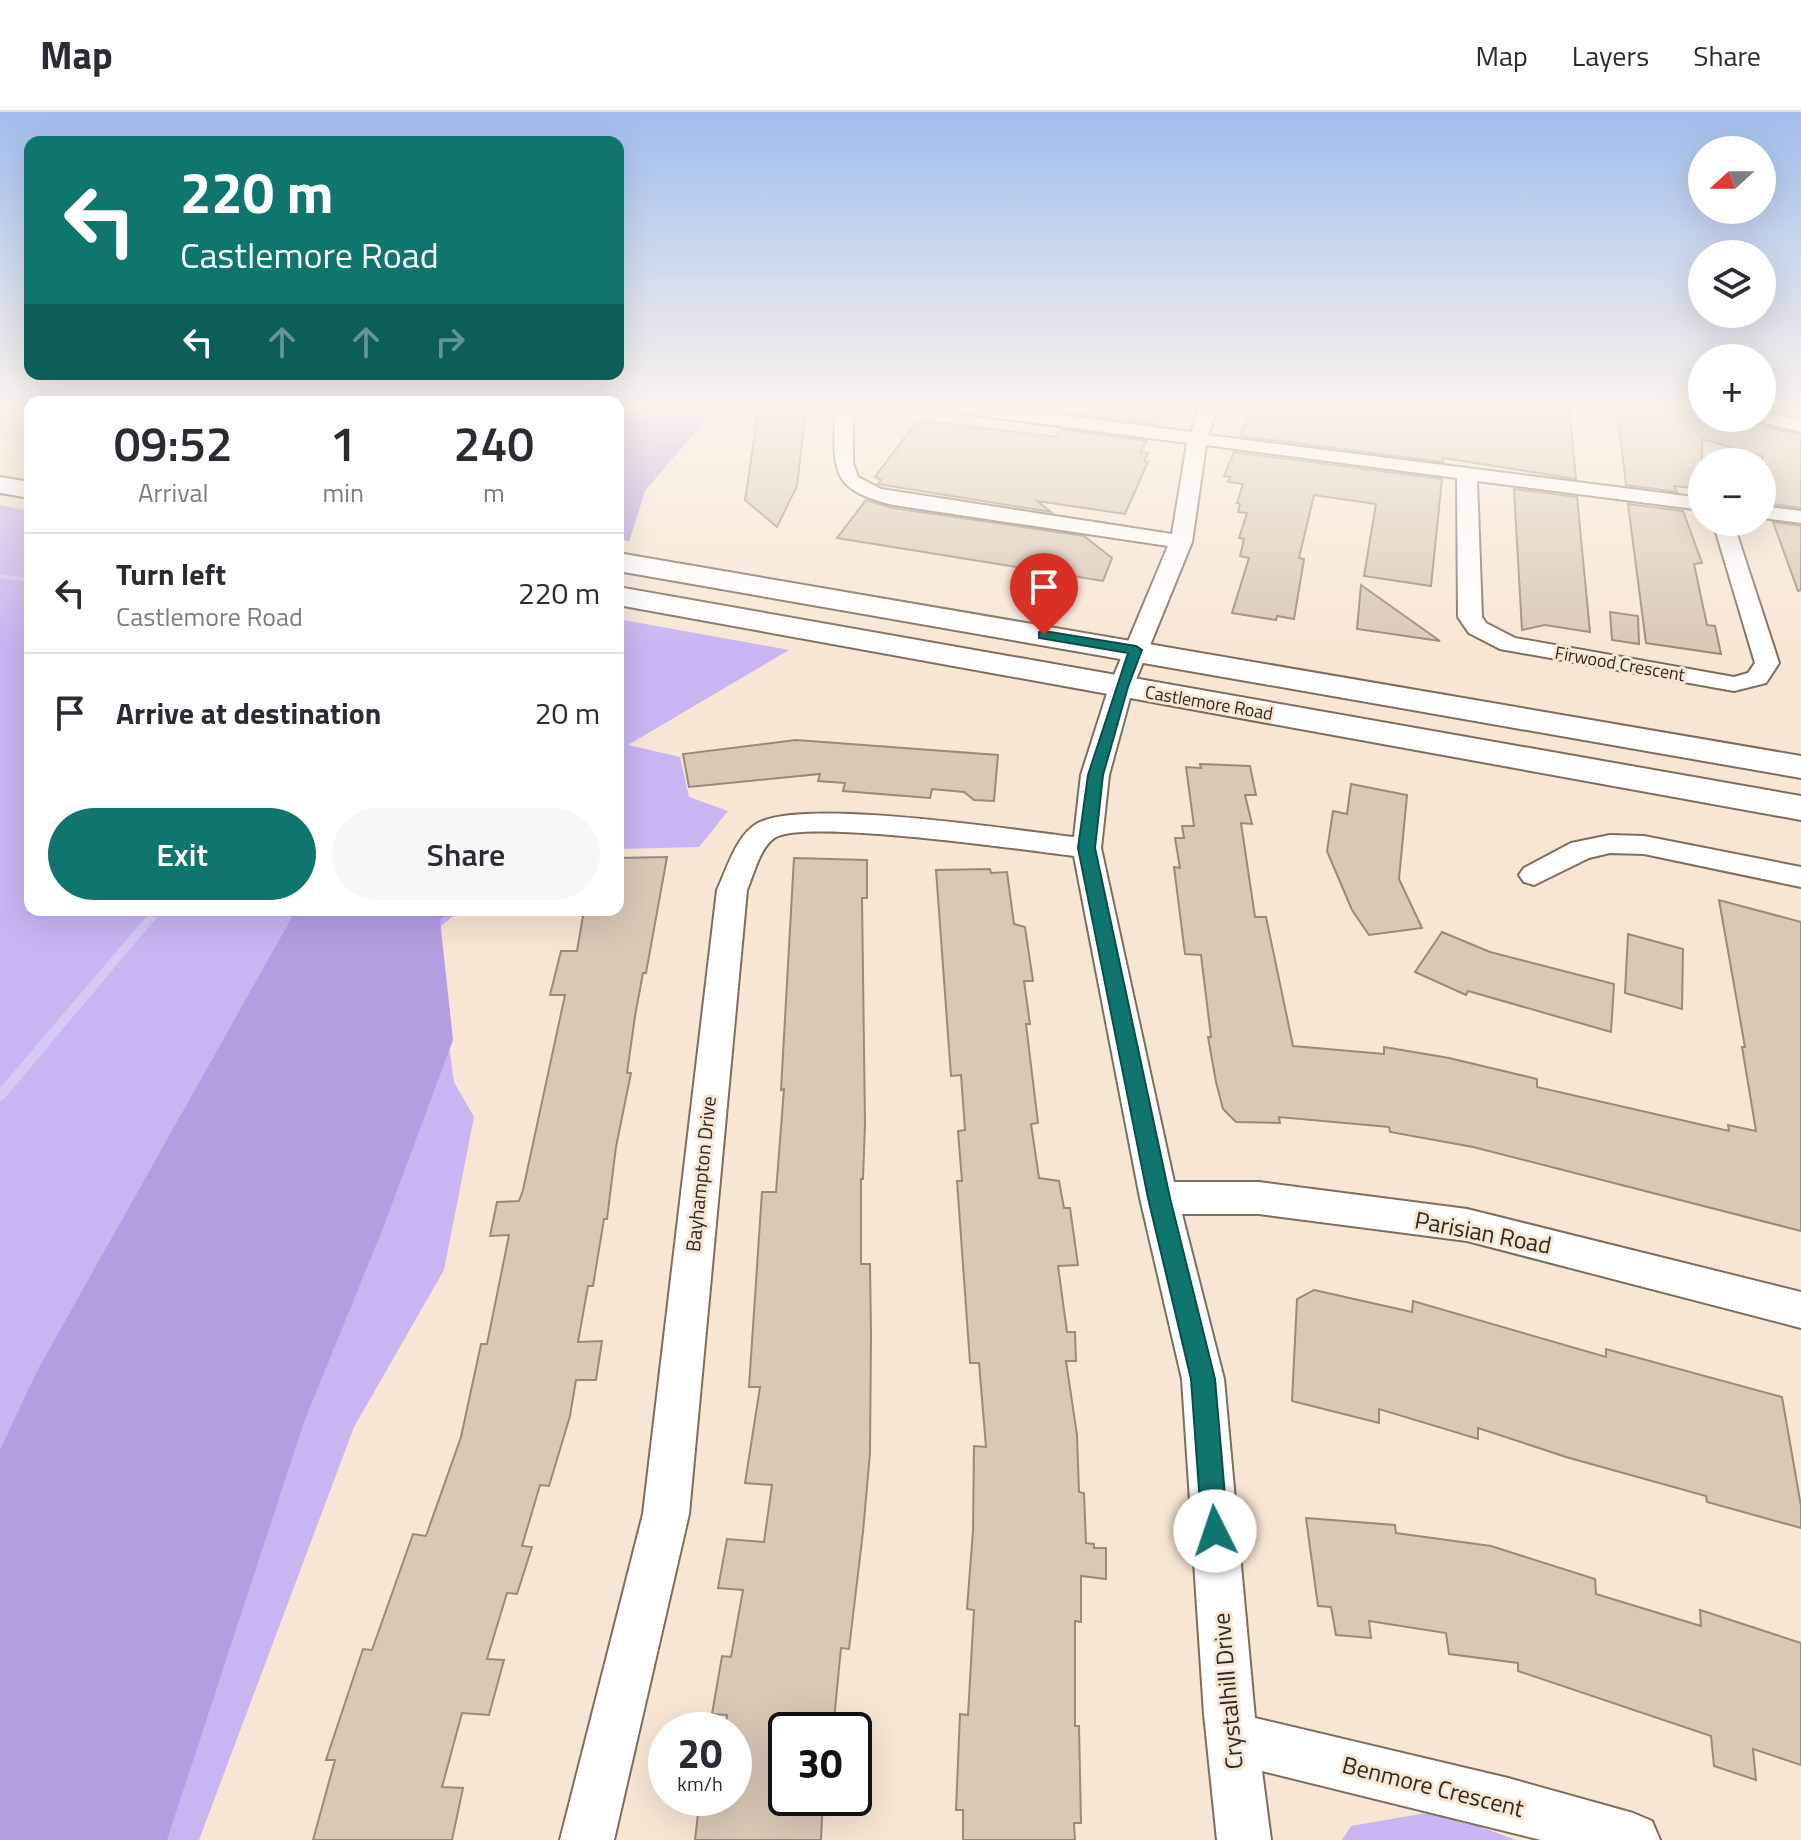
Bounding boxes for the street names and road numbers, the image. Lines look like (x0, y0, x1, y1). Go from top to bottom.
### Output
street label: Firwood Crescent (1553, 639, 1688, 688)
street label: Castlemore Road (1143, 678, 1275, 727)
street label: Bayhampton Drive (677, 1095, 724, 1253)
street label: Parisian Road (1412, 1201, 1554, 1263)
street label: Crystalhill Drive (1202, 1611, 1252, 1771)
street label: Benmore Crescent (1339, 1746, 1528, 1826)

